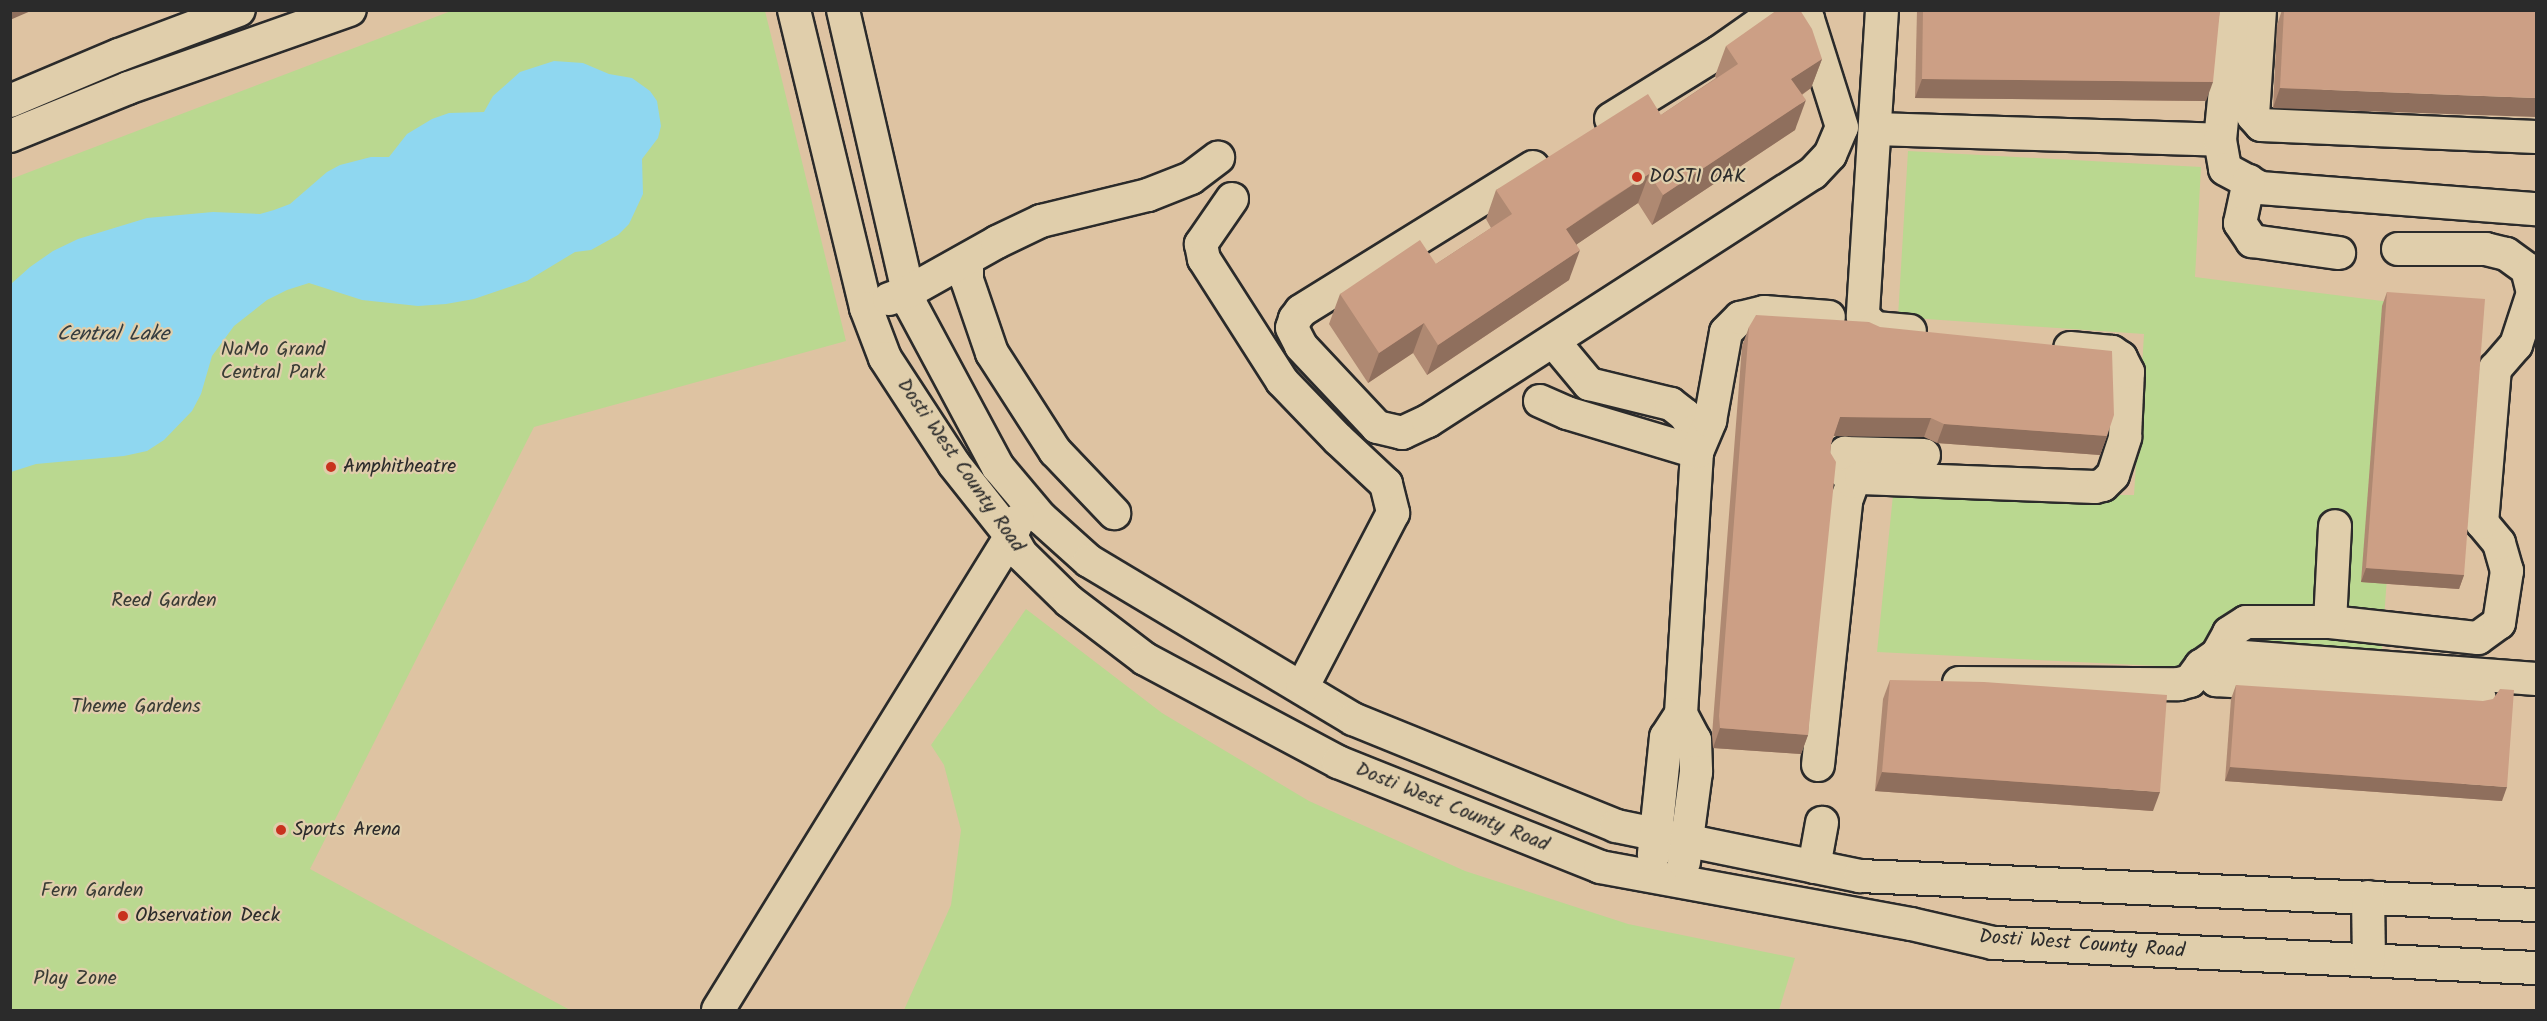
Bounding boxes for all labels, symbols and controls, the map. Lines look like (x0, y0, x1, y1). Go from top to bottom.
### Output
place label: DOSTI OAK (1649, 165, 1746, 189)
marker: DOSTI OAK (1630, 170, 1644, 184)
water label: Central Lake (57, 322, 169, 348)
park label: NaMo Grand Central Park (221, 338, 325, 385)
street label: Dosti West County Road (891, 375, 1029, 557)
place label: Amphitheatre (343, 455, 456, 479)
marker: Amphitheatre (324, 460, 338, 474)
park label: Reed Garden (111, 589, 217, 613)
park label: Theme Gardens (71, 695, 201, 719)
street label: Dosti West County Road (1352, 758, 1552, 858)
place label: Sports Arena (293, 818, 401, 842)
marker: Sports Arena (274, 823, 288, 837)
park label: Fern Garden (41, 879, 143, 903)
place label: Observation Deck (135, 904, 280, 928)
marker: Observation Deck (116, 909, 130, 923)
street label: Dosti West County Road (1978, 926, 2186, 964)
park label: Play Zone (33, 967, 117, 991)

